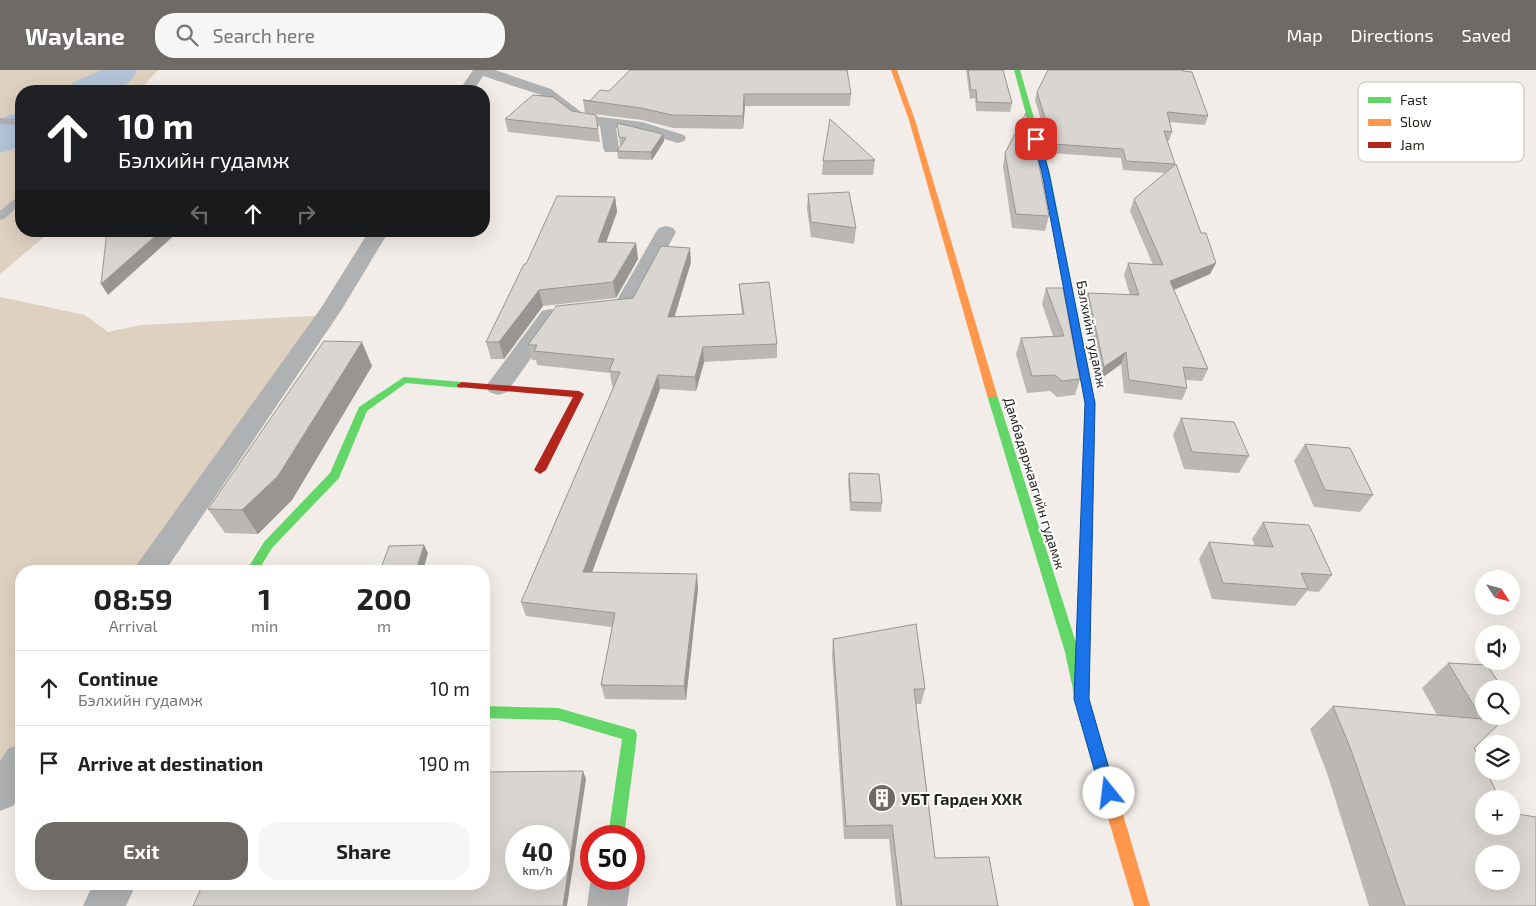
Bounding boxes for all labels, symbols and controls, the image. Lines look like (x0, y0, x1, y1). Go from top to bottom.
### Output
search box (155, 13, 505, 58)
text: Waylane (25, 21, 125, 50)
icon: search (173, 21, 201, 49)
text: Search here (213, 24, 315, 47)
text: Map (1286, 24, 1323, 46)
text: Directions (1351, 24, 1434, 46)
text: Saved (1462, 24, 1511, 46)
legend (1358, 82, 1524, 162)
text: Fast (1400, 91, 1427, 108)
text: 10 m (118, 104, 194, 146)
icon: ahead (35, 105, 100, 170)
text: Slow (1400, 113, 1432, 130)
pin (1015, 118, 1057, 160)
icon: arrive (1022, 125, 1050, 153)
text: Jam (1400, 136, 1425, 153)
text: Бэлхийн гудамж (118, 146, 290, 172)
icon: left (186, 200, 214, 228)
icon: ahead (239, 200, 267, 228)
icon: right (292, 200, 320, 228)
street label: Бэлхийн гудамж (1073, 279, 1111, 389)
street label: Дамбадаржаагийн гудамж (1001, 395, 1069, 571)
north arrow (1475, 570, 1520, 615)
map controls (1475, 570, 1520, 890)
text: 08:59 (93, 580, 173, 616)
text: 1 (258, 580, 271, 616)
text: 200 (356, 580, 412, 616)
text: Arrival (109, 616, 157, 635)
text: min (251, 616, 278, 635)
text: m (377, 616, 391, 635)
button: sound (1475, 625, 1520, 670)
text: Continue (78, 667, 158, 690)
icon: ahead (35, 674, 63, 702)
text: 10 m (430, 677, 470, 700)
button: search (1475, 680, 1520, 725)
text: Бэлхийн гудамж (78, 690, 203, 709)
button: layers (1475, 735, 1520, 780)
icon: arrive (35, 749, 63, 777)
text: Arrive at destination (78, 752, 263, 775)
text: 190 m (419, 752, 470, 775)
position arrow (1082, 766, 1134, 818)
building icon: УБТ Гарден ХХК (867, 783, 897, 813)
place label: УБТ Гарден ХХК (901, 789, 1022, 808)
button: + (1475, 790, 1520, 835)
button: Exit (35, 822, 248, 880)
button: Share (258, 822, 470, 880)
speed limit sign: 50 (580, 825, 645, 890)
text: 40 (522, 836, 553, 866)
button: − (1475, 845, 1520, 890)
text: km/h (523, 863, 552, 877)

